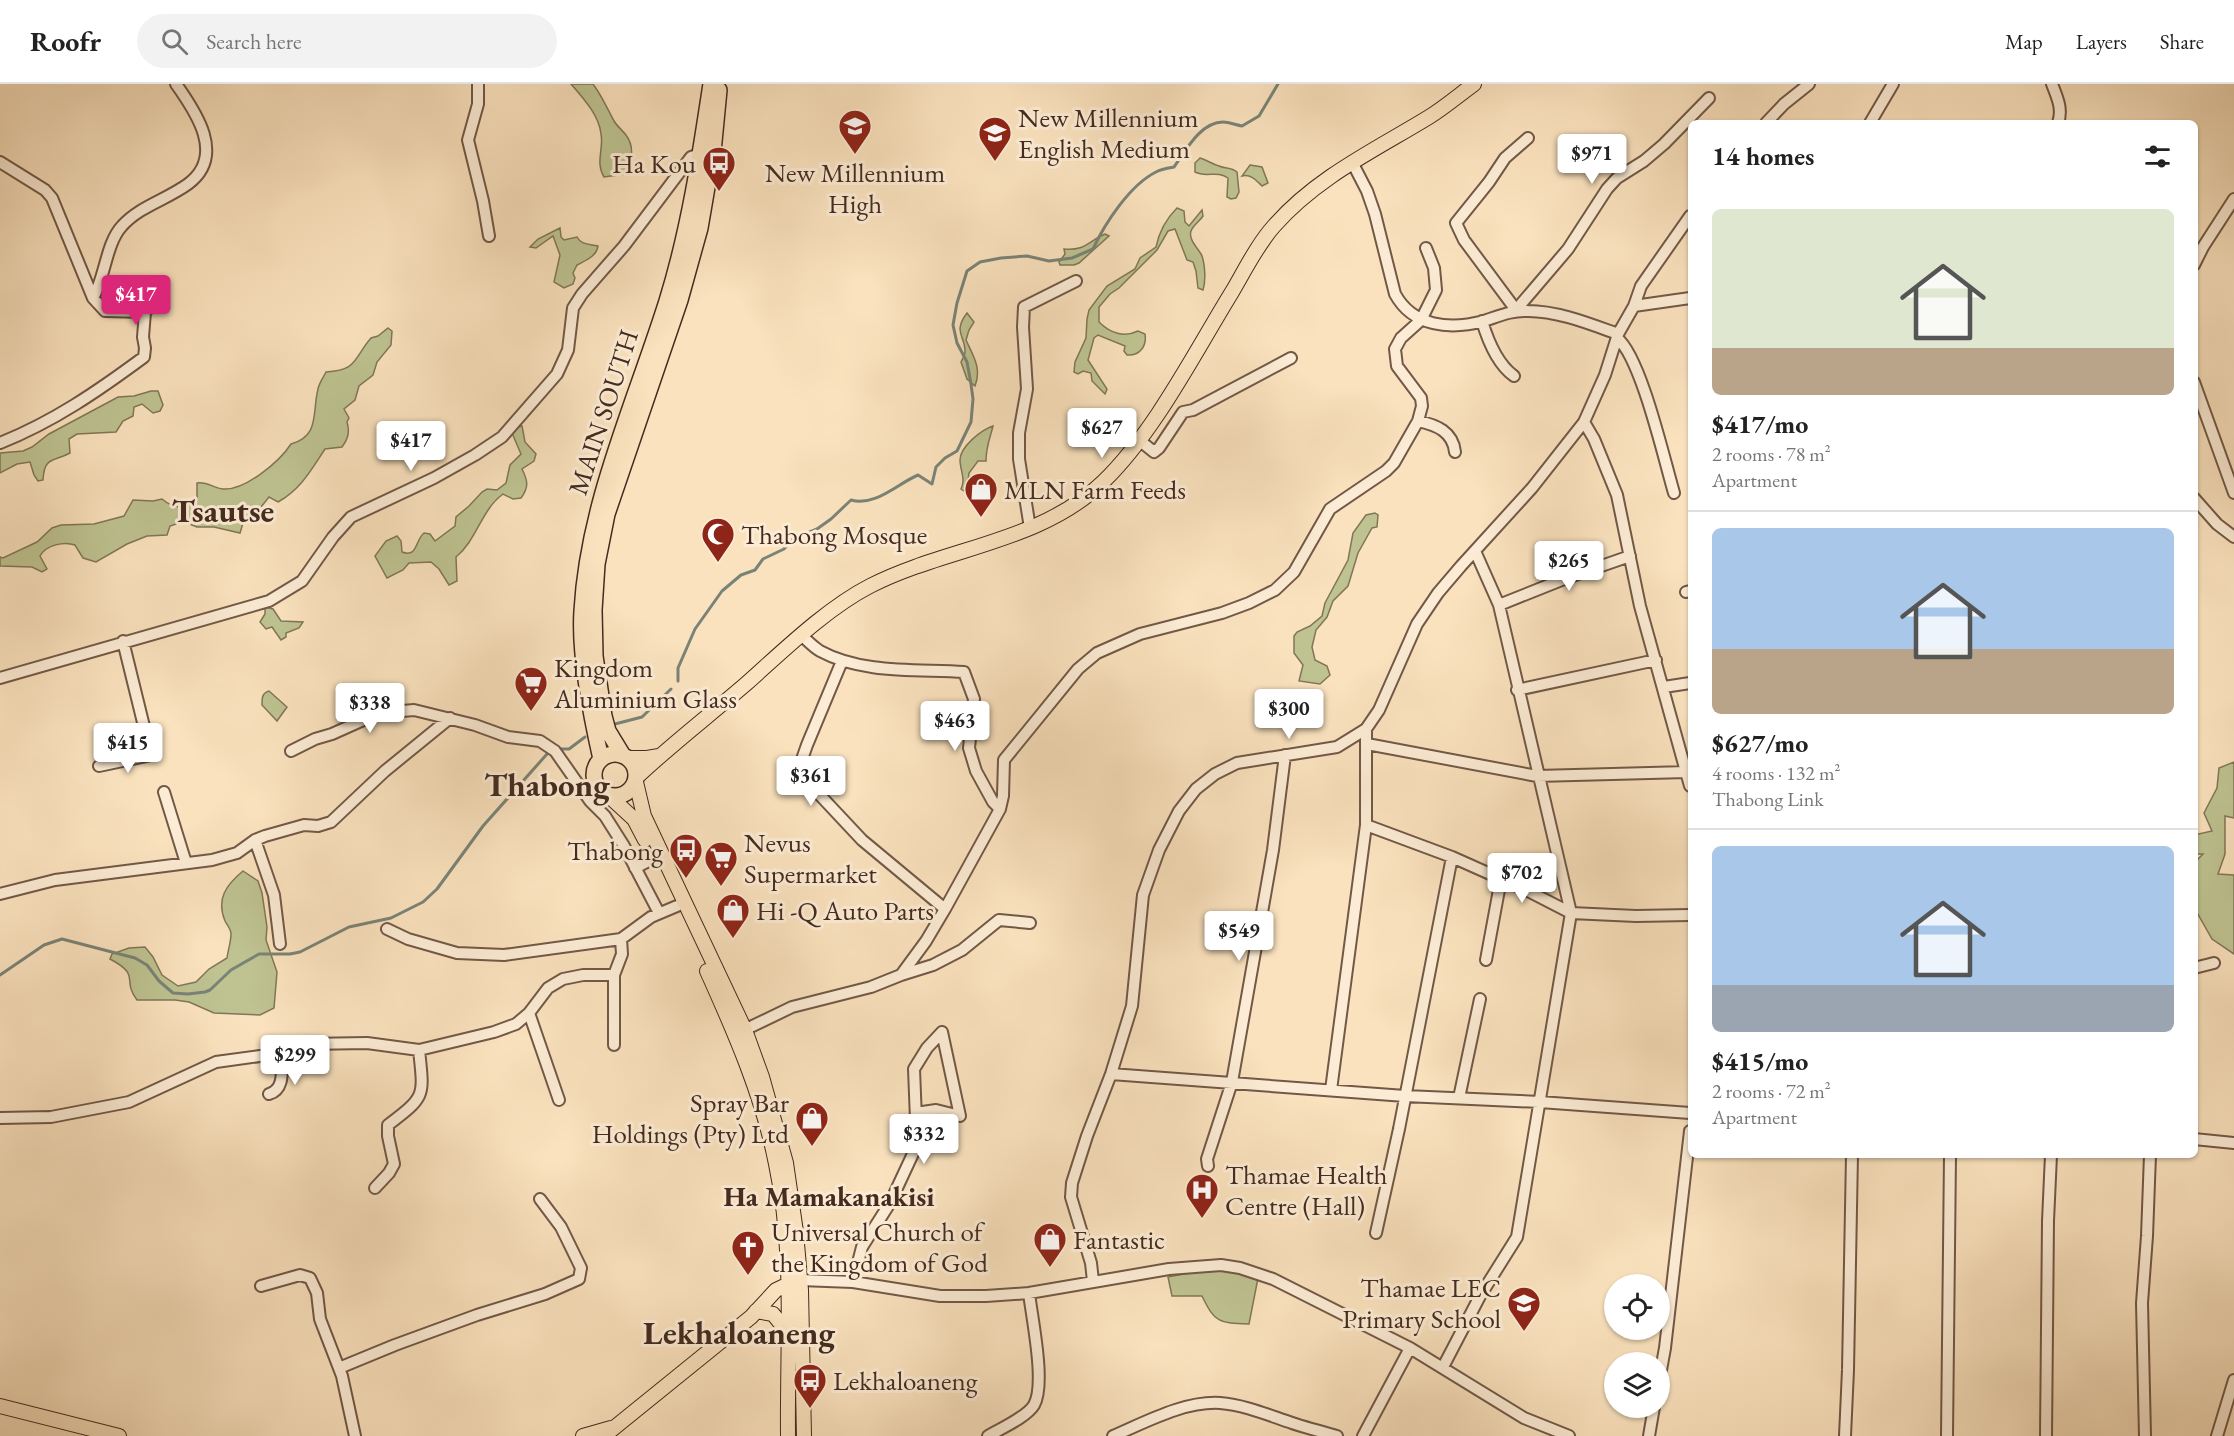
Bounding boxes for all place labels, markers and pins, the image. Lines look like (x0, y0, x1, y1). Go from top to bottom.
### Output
place label: New Millennium English Medium (1018, 100, 1199, 166)
school or university icon: New Millennium High (837, 108, 873, 155)
school or university icon: New Millennium English Medium (977, 115, 1013, 162)
pin: $971 (1556, 134, 1628, 185)
bus stop icon: Ha Kou (701, 145, 737, 192)
place label: Ha Kou (612, 146, 696, 181)
place label: New Millennium High (765, 155, 945, 221)
pin: $417 (100, 275, 172, 326)
pin: $627 (1066, 408, 1138, 459)
pin: $417 (375, 421, 447, 472)
shop icon: MLN Farm Feeds (963, 471, 999, 518)
place label: MLN Farm Feeds (1004, 472, 1186, 507)
mosque icon: Thabong Mosque (700, 516, 736, 563)
place label: Thabong Mosque (741, 517, 927, 552)
pin: $265 (1533, 541, 1605, 592)
place label: Kingdom Aluminium Glass (553, 650, 737, 716)
supermarket icon: Kingdom Aluminium Glass (513, 665, 549, 712)
pin: $338 (334, 683, 406, 734)
pin: $300 (1253, 689, 1325, 740)
pin: $463 (919, 701, 991, 752)
pin: $415 (92, 723, 164, 774)
pin: $361 (775, 756, 847, 807)
place label: Nevus Supermarket (744, 825, 877, 891)
bus stop icon: Thabong (668, 832, 704, 879)
place label: Thabong (567, 833, 663, 868)
supermarket icon: Nevus Supermarket (703, 840, 739, 887)
pin: $702 (1486, 853, 1558, 904)
shop icon: Hi -Q Auto Parts (715, 892, 751, 939)
place label: Hi -Q Auto Parts (756, 893, 934, 928)
pin: $549 (1203, 911, 1275, 962)
pin: $299 (259, 1035, 331, 1086)
place label: Spray Bar Holdings (Pty) Ltd (592, 1085, 789, 1151)
shop icon: Spray Bar Holdings (Pty) Ltd (794, 1100, 830, 1147)
pin: $332 (888, 1114, 960, 1165)
place label: Thamae Health Centre (Hall) (1225, 1157, 1388, 1223)
hospital icon: Thamae Health Centre (Hall) (1184, 1172, 1220, 1219)
place label: Universal Church of the Kingdom of God (771, 1214, 988, 1280)
shop icon: Fantastic (1032, 1221, 1068, 1268)
place label: Fantastic (1073, 1222, 1165, 1257)
church icon: Universal Church of the Kingdom of God (730, 1229, 766, 1276)
place label: Thamae LEC Primary School (1342, 1270, 1501, 1336)
school or university icon: Thamae LEC Primary School (1506, 1285, 1542, 1332)
bus stop icon: Lekhaloaneng (792, 1362, 828, 1409)
place label: Lekhaloaneng (833, 1363, 978, 1398)

